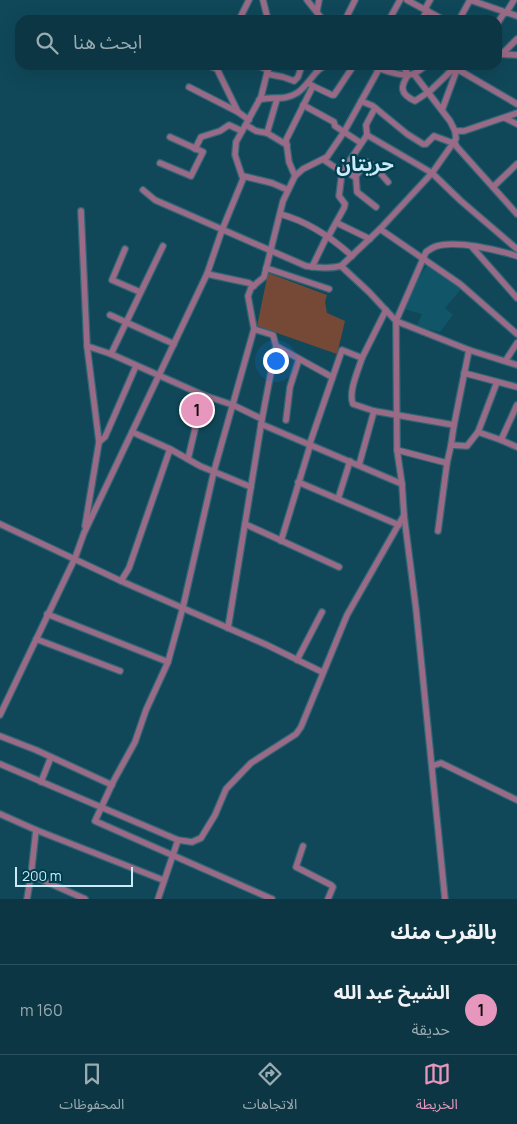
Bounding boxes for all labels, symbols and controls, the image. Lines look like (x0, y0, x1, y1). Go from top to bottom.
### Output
search box (15, 15, 502, 70)
icon: search (33, 29, 61, 57)
text: ابحث هنا (73, 29, 142, 55)
district label: حريتان (336, 150, 394, 177)
your location (263, 348, 289, 374)
pin: 1 (181, 391, 213, 429)
scale bar (15, 864, 132, 887)
text: 200 m (22, 866, 62, 885)
text: بالقرب منك (390, 917, 497, 945)
text: الشيخ عبد الله (334, 979, 450, 1005)
text: 160 m (20, 999, 63, 1021)
text: 1 (478, 999, 485, 1021)
text: حديقة (412, 1018, 450, 1040)
tab: المحفوظات (59, 1060, 124, 1119)
tab: الاتجاهات (243, 1060, 297, 1119)
tab: الخريطة (416, 1060, 458, 1119)

